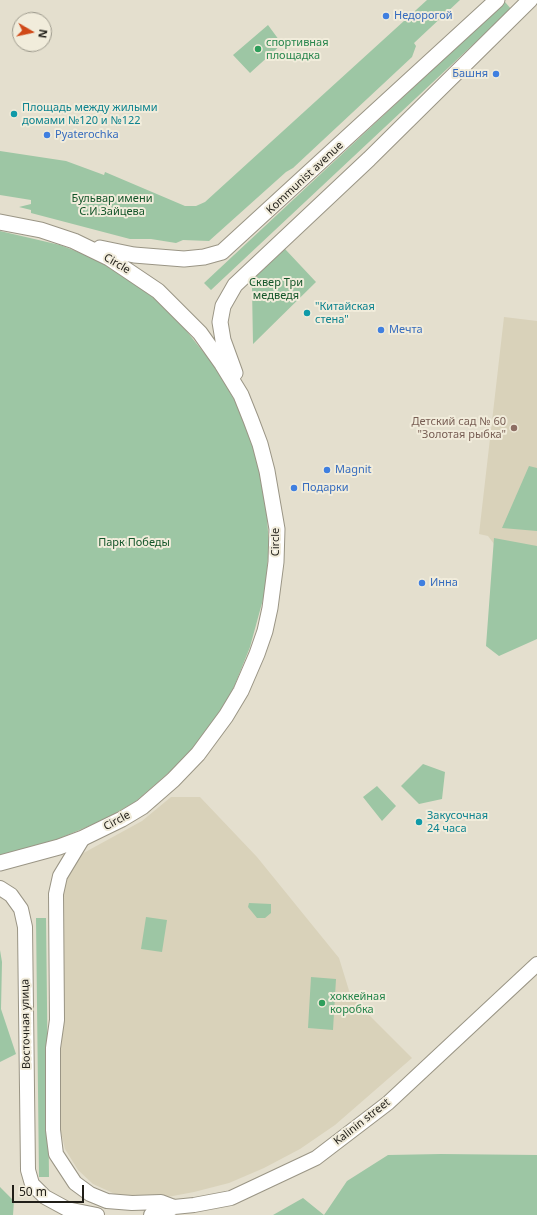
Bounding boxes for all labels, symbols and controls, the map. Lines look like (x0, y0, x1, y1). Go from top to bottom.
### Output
place label: Недорогой (394, 9, 453, 23)
marker: Недорогой (381, 11, 391, 21)
north arrow (12, 12, 52, 52)
text: N (35, 28, 51, 39)
place label: спортивная площадка (266, 36, 329, 62)
marker: спортивная площадка (253, 44, 263, 54)
place label: Башня (452, 67, 488, 81)
marker: Башня (491, 69, 501, 79)
place label: Площадь между жилыми домами №120 и №122 (22, 101, 158, 127)
marker: Площадь между жилыми домами №120 и №122 (9, 109, 19, 119)
place label: Pyaterochka (55, 128, 119, 142)
marker: Pyaterochka (42, 130, 52, 140)
street label: Kommunist avenue (264, 139, 346, 217)
park label: Бульвар имени С.И.Зайцева (72, 192, 152, 218)
street label: Circle (101, 251, 133, 277)
park label: Сквер Три медведя (249, 276, 303, 302)
place label: "Китайская стена" (315, 300, 375, 326)
marker: "Китайская стена" (302, 308, 312, 318)
place label: Мечта (389, 323, 423, 337)
marker: Мечта (376, 325, 386, 335)
place label: Детский сад № 60 "Золотая рыбка" (411, 415, 506, 441)
marker: Детский сад № 60 "Золотая рыбка" (509, 423, 519, 433)
place label: Magnit (335, 463, 372, 477)
marker: Magnit (322, 465, 332, 475)
place label: Подарки (302, 481, 349, 495)
marker: Подарки (289, 483, 299, 493)
street label: Circle (269, 528, 283, 556)
park label: Парк Победы (98, 536, 170, 550)
place label: Инна (430, 576, 458, 590)
marker: Инна (417, 578, 427, 588)
street label: Circle (101, 808, 133, 834)
place label: Закусочная 24 часа (427, 809, 488, 835)
marker: Закусочная 24 часа (414, 817, 424, 827)
street label: Восточная улица (19, 979, 33, 1069)
place label: хоккейная коробка (330, 990, 386, 1016)
marker: хоккейная коробка (317, 998, 327, 1008)
street label: Kalinin street (331, 1096, 393, 1148)
scale bar (14, 1177, 86, 1203)
text: 50 m (19, 1183, 47, 1200)

